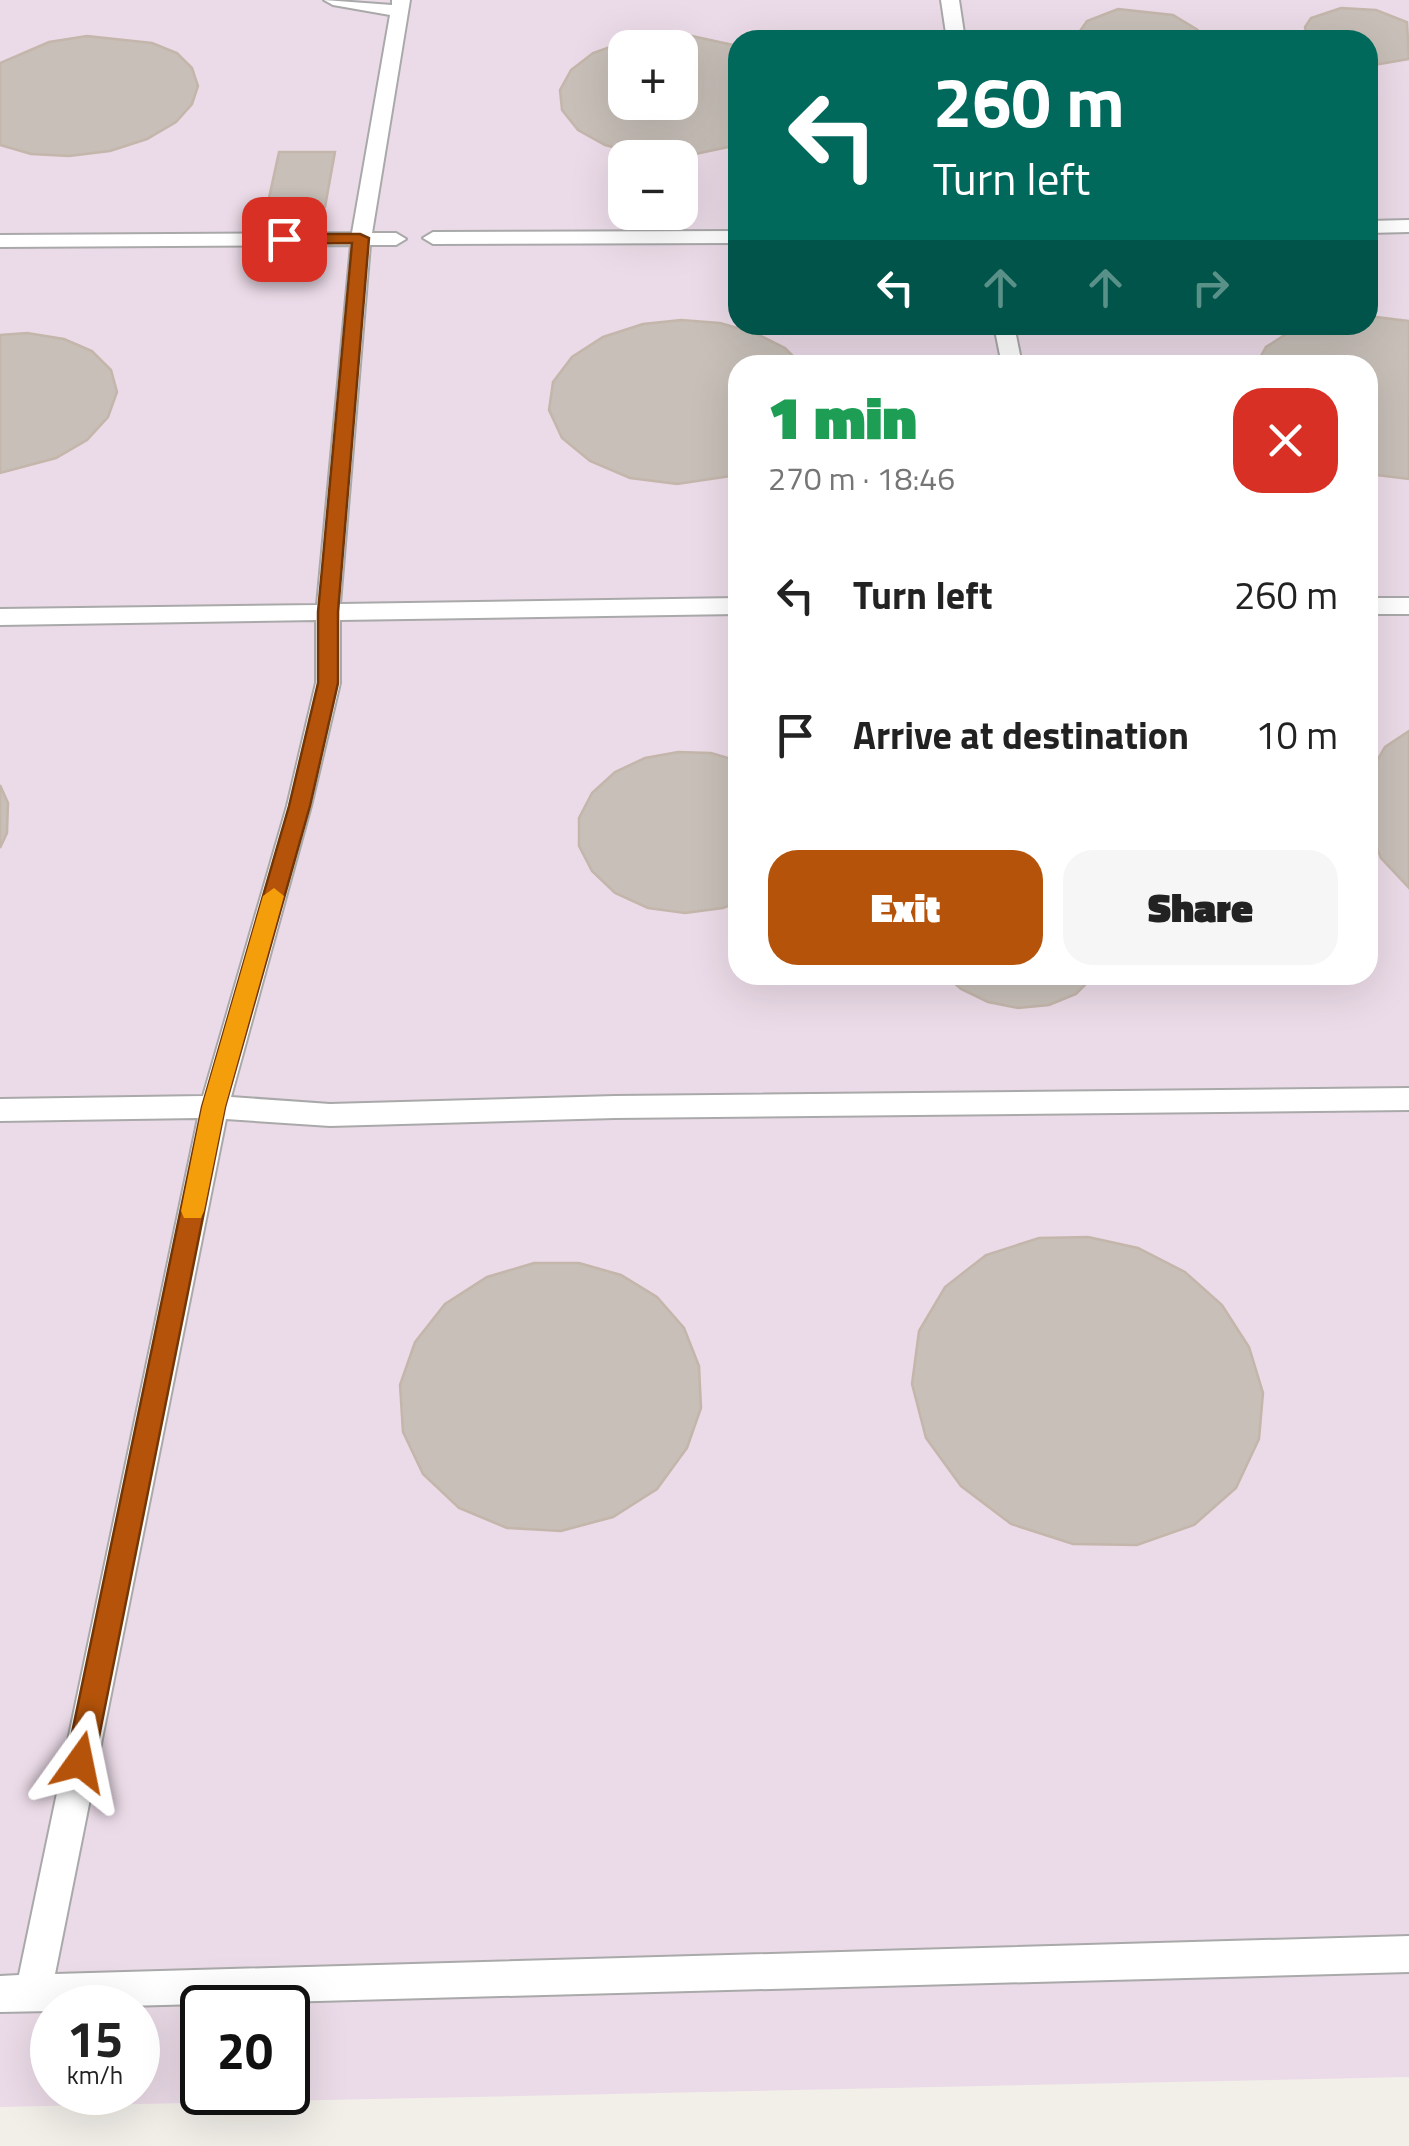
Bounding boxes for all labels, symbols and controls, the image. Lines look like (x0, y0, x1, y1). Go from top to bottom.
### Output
map controls (608, 30, 698, 230)
button: + (608, 30, 698, 120)
text: 260 m (933, 48, 1125, 154)
icon: left (768, 70, 898, 200)
button: − (608, 140, 698, 230)
text: Turn left (933, 144, 1090, 212)
pin (242, 197, 327, 282)
icon: arrive (257, 212, 312, 267)
icon: left (868, 260, 923, 315)
icon: ahead (973, 260, 1028, 315)
icon: ahead (1078, 260, 1133, 315)
icon: right (1183, 260, 1238, 315)
text: 1 min (768, 371, 917, 462)
button: close (1233, 388, 1338, 493)
text: 270 m · 18:46 (768, 454, 955, 502)
text: Turn left (853, 566, 993, 624)
text: 260 m (1234, 566, 1338, 624)
icon: left (768, 568, 823, 623)
text: Arrive at destination (853, 706, 1189, 764)
text: 10 m (1255, 706, 1338, 764)
icon: arrive (768, 708, 823, 763)
button: Exit (768, 850, 1043, 965)
button: Share (1063, 850, 1338, 965)
position arrow (28, 1710, 132, 1814)
speed limit sign: 20 (180, 1985, 310, 2115)
text: 15 (67, 2000, 123, 2076)
text: km/h (67, 2056, 123, 2094)

